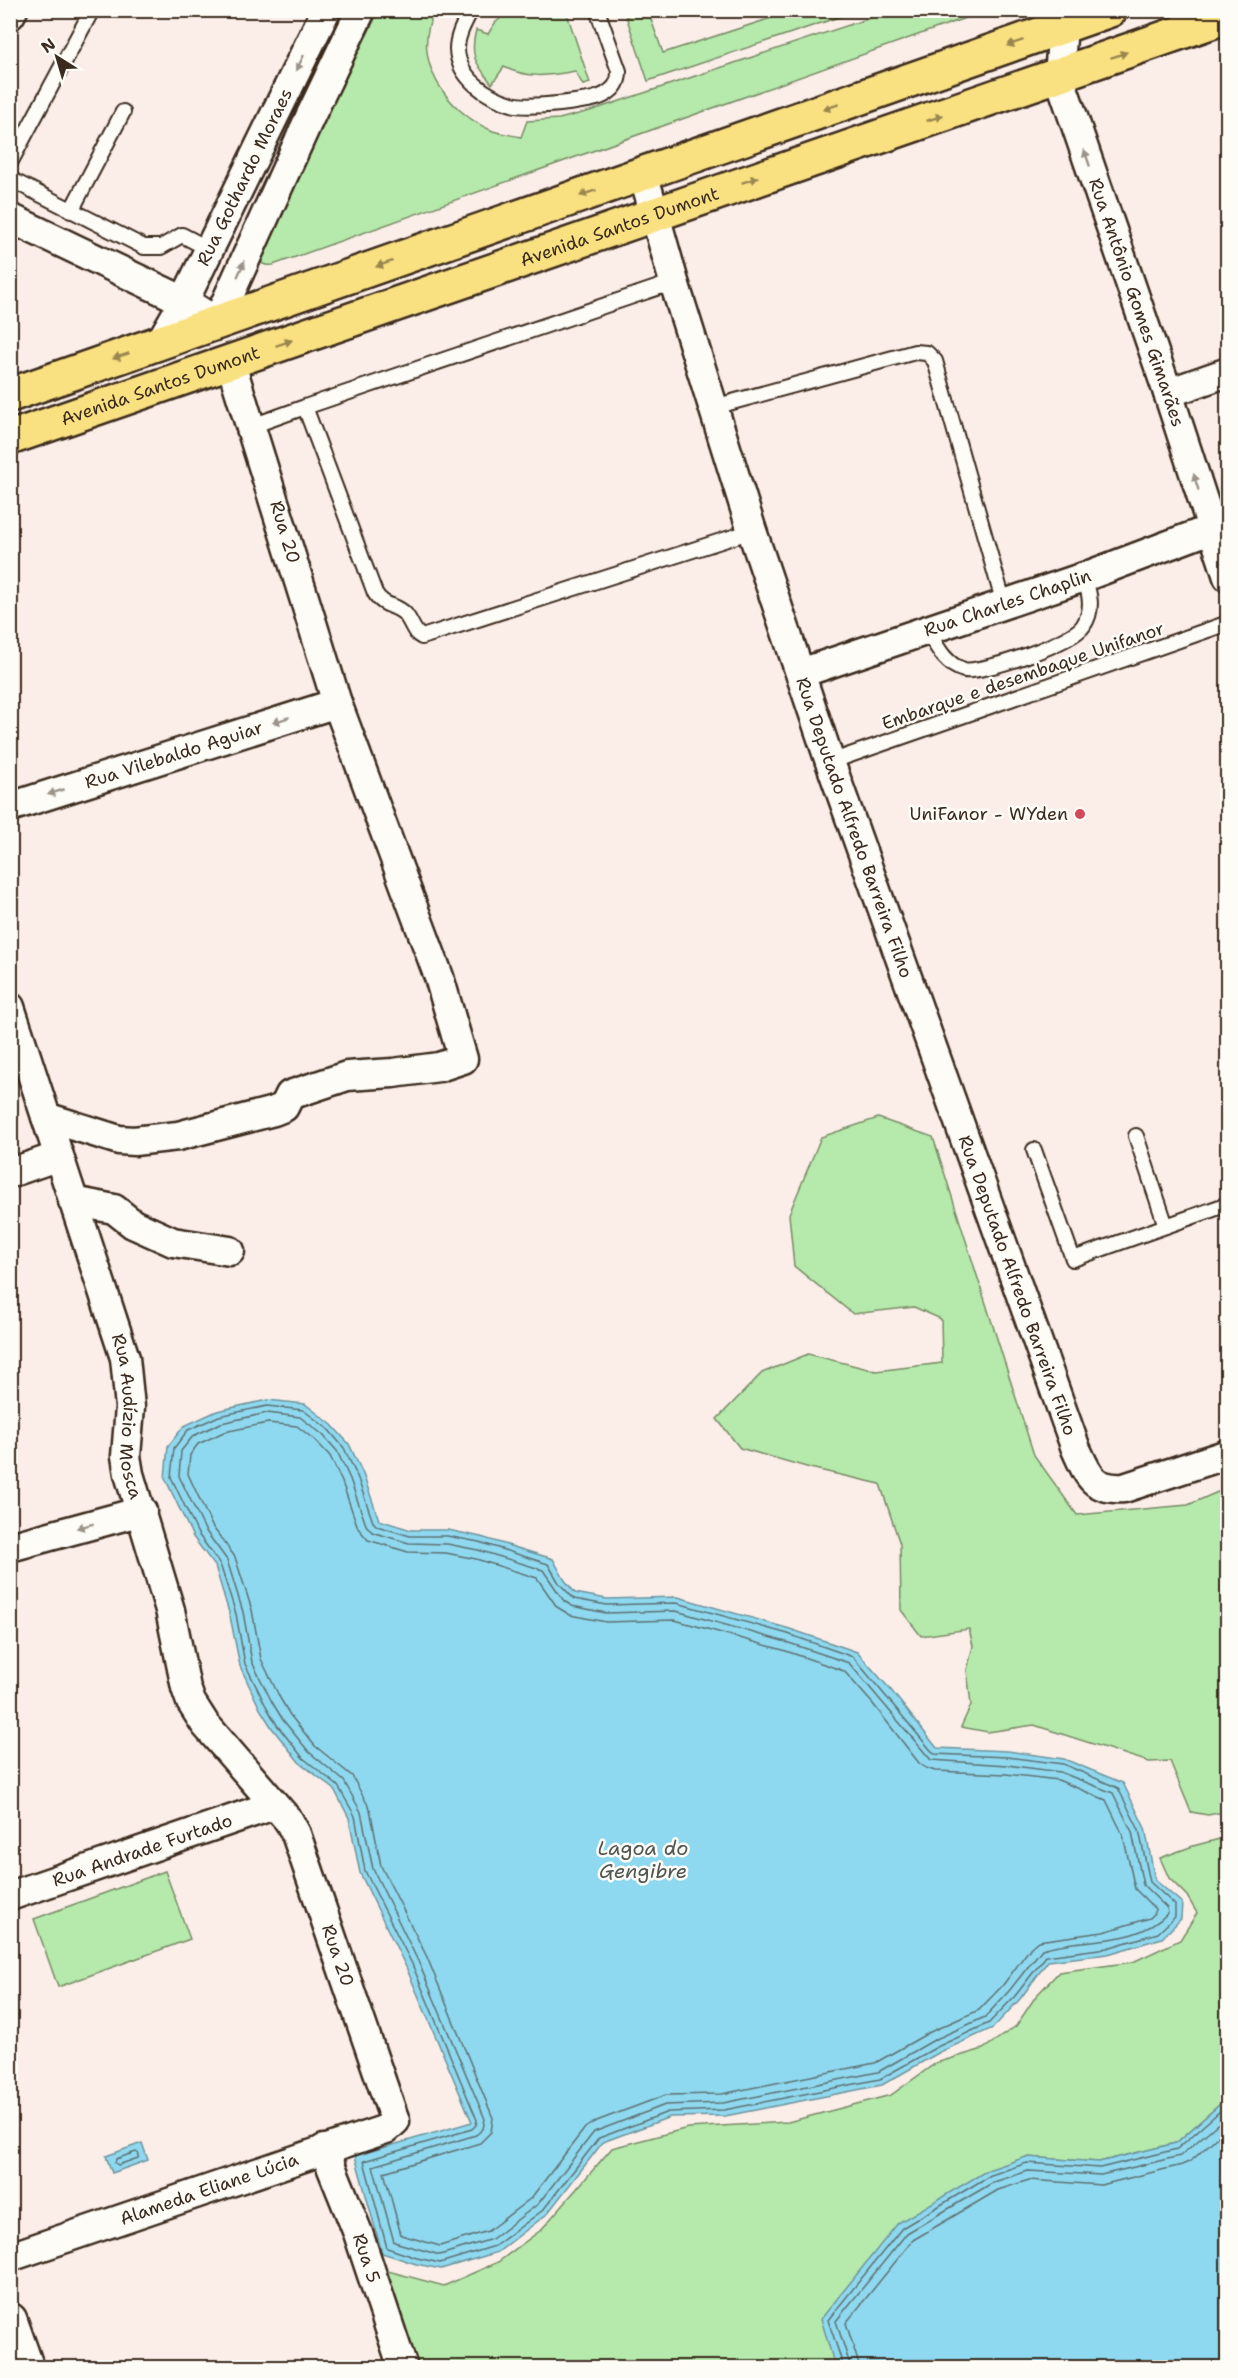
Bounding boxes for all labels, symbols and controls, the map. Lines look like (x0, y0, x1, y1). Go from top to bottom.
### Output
north arrow (27, 27, 87, 87)
text: N (37, 33, 60, 58)
one-way arrow (1006, 38, 1024, 48)
one-way arrow (1111, 49, 1129, 59)
one-way arrow (296, 54, 306, 72)
street label: Rua Gothardo Moraes (191, 84, 298, 270)
one-way arrow (822, 103, 840, 113)
one-way arrow (926, 112, 944, 122)
one-way arrow (1081, 149, 1091, 167)
one-way arrow (741, 175, 759, 185)
street label: Rua Antônio Gomes Gimarães (1083, 175, 1190, 430)
street label: Avenida Santos Dumont (517, 181, 722, 272)
one-way arrow (579, 188, 597, 198)
one-way arrow (236, 259, 246, 277)
one-way arrow (375, 260, 393, 270)
one-way arrow (275, 337, 293, 347)
street label: Avenida Santos Dumont (58, 340, 263, 431)
one-way arrow (112, 351, 130, 361)
one-way arrow (1191, 473, 1200, 491)
street label: Rua 20 (264, 498, 306, 566)
street label: Rua Charles Chaplin (921, 563, 1094, 642)
street label: Embarque e desembaque Unifanor (879, 616, 1167, 736)
street label: Rua Deputado Alfredo Barreira Filho (790, 674, 918, 981)
street label: Rua Vilebaldo Aguiar (82, 715, 266, 794)
one-way arrow (272, 716, 290, 725)
one-way arrow (47, 788, 65, 797)
place label: UniFanor - WYden (910, 802, 1068, 826)
marker: UniFanor - WYden (1073, 807, 1087, 821)
street label: Rua Deputado Alfredo Barreira Filho (953, 1132, 1082, 1439)
street label: Rua Audízio Mosca (106, 1330, 148, 1502)
one-way arrow (76, 1522, 94, 1531)
street label: Rua Andrade Furtado (49, 1808, 236, 1893)
water label: Lagoa do Gengibre (598, 1835, 688, 1884)
street label: Rua 20 (316, 1921, 360, 1990)
street label: Alameda Eliane Lúcia (117, 2147, 301, 2231)
street label: Rua 5 (347, 2230, 386, 2286)

